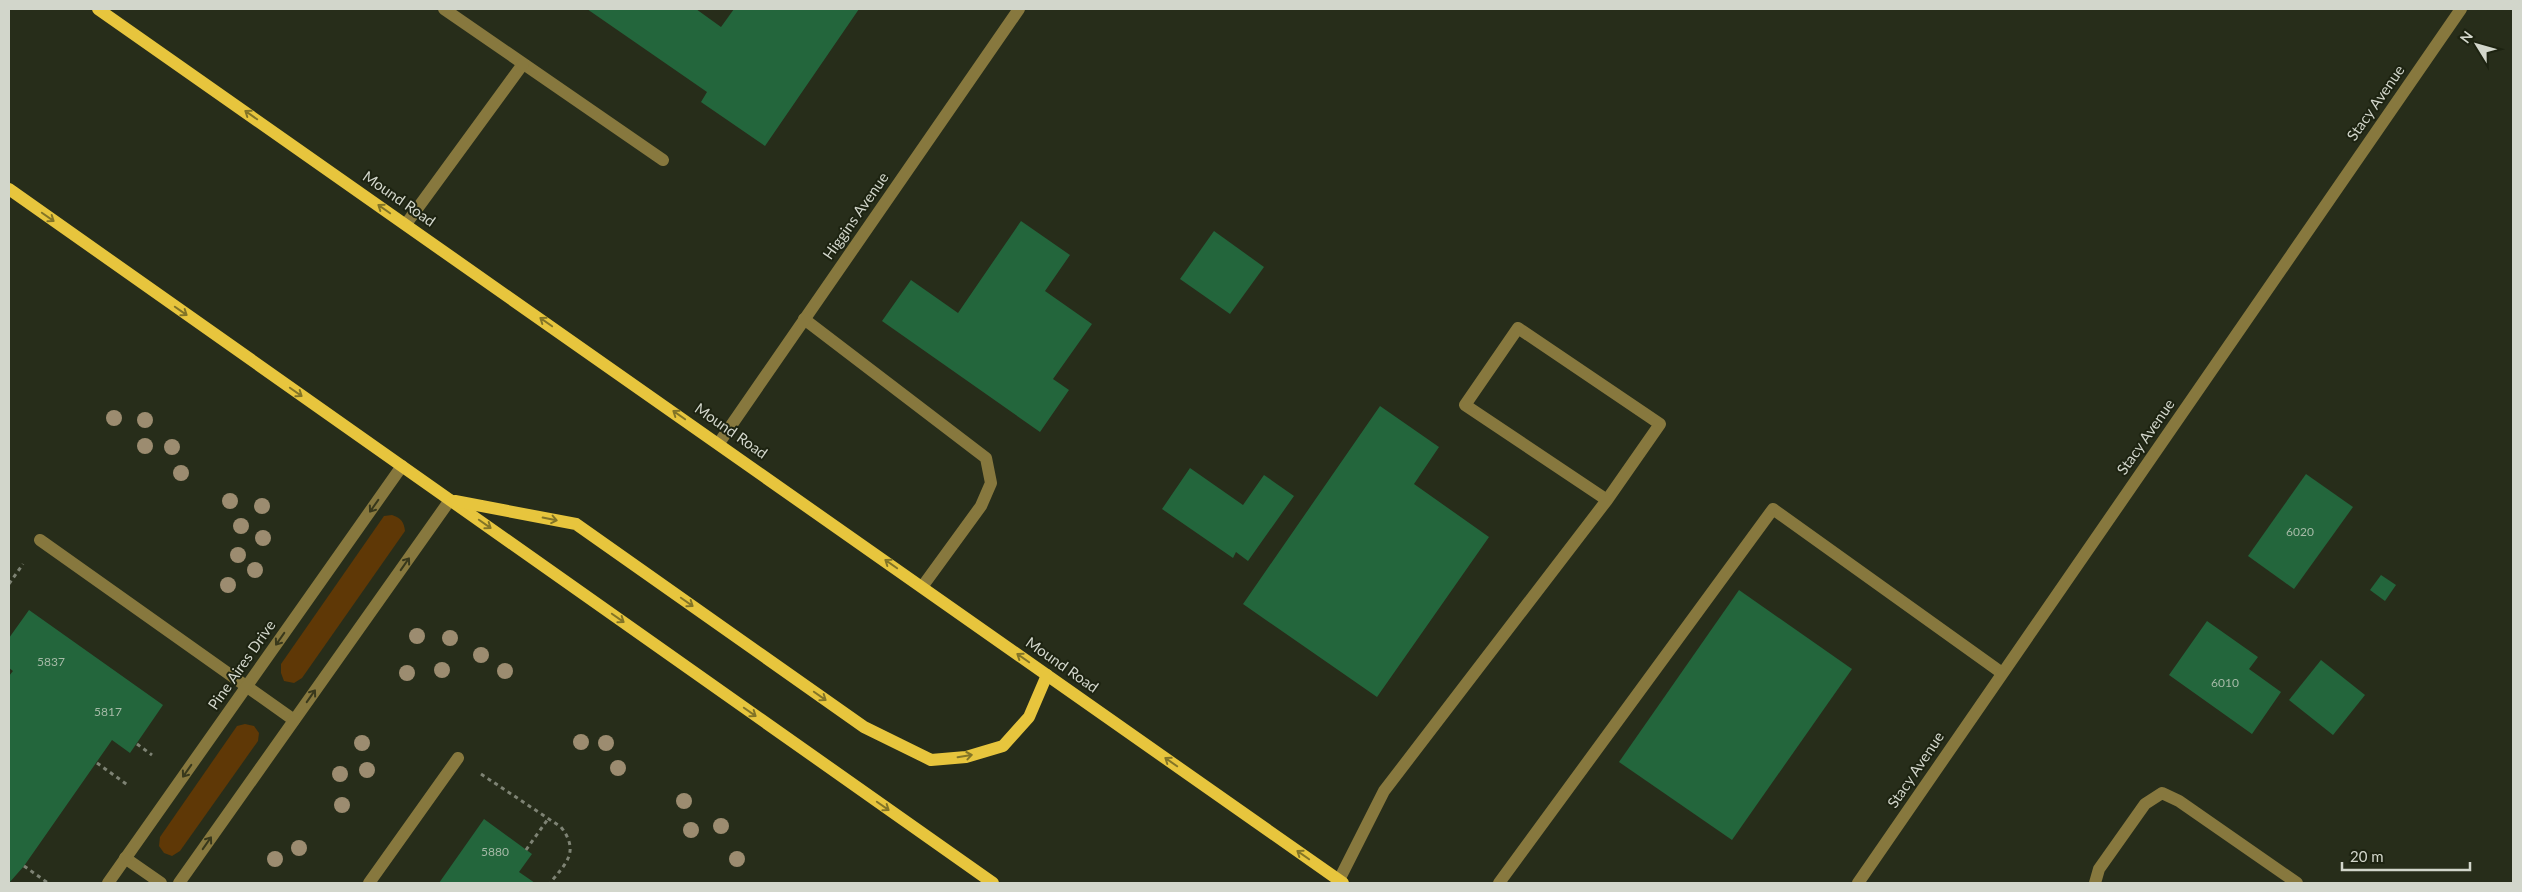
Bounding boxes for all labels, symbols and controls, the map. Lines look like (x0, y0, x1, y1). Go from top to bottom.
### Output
north arrow (2452, 20, 2502, 70)
text: N (2456, 27, 2476, 46)
street label: Stacy Avenue (2343, 61, 2408, 144)
one-way arrow (245, 110, 258, 121)
street label: Mound Road (360, 167, 439, 230)
street label: Higgins Avenue (819, 168, 892, 262)
one-way arrow (377, 204, 391, 214)
one-way arrow (41, 212, 55, 222)
one-way arrow (174, 306, 188, 316)
one-way arrow (539, 317, 553, 327)
one-way arrow (288, 387, 302, 397)
street label: Stacy Avenue (2113, 395, 2178, 478)
street label: Mound Road (692, 399, 771, 462)
one-way arrow (672, 410, 686, 420)
one-way arrow (369, 499, 379, 513)
one-way arrow (541, 515, 557, 524)
one-way arrow (478, 519, 492, 529)
house number: 6020 (2286, 524, 2314, 539)
one-way arrow (400, 557, 410, 571)
one-way arrow (884, 559, 898, 569)
one-way arrow (680, 597, 694, 607)
one-way arrow (610, 613, 624, 623)
street label: Pine Aires Drive (204, 616, 279, 713)
one-way arrow (275, 631, 285, 645)
street label: Mound Road (1023, 633, 1102, 696)
one-way arrow (1017, 653, 1031, 663)
house number: 5837 (37, 654, 65, 669)
house number: 6010 (2211, 675, 2239, 690)
one-way arrow (306, 690, 316, 704)
one-way arrow (813, 691, 827, 701)
house number: 5817 (94, 704, 122, 719)
one-way arrow (743, 707, 757, 717)
street label: Stacy Avenue (1883, 728, 1947, 811)
one-way arrow (956, 751, 972, 761)
one-way arrow (1164, 757, 1178, 767)
one-way arrow (181, 764, 192, 777)
one-way arrow (876, 801, 890, 811)
one-way arrow (202, 837, 212, 851)
scale bar (2342, 840, 2470, 872)
house number: 5880 (481, 844, 509, 859)
text: 20 m (2350, 847, 2384, 865)
one-way arrow (1297, 850, 1311, 860)

